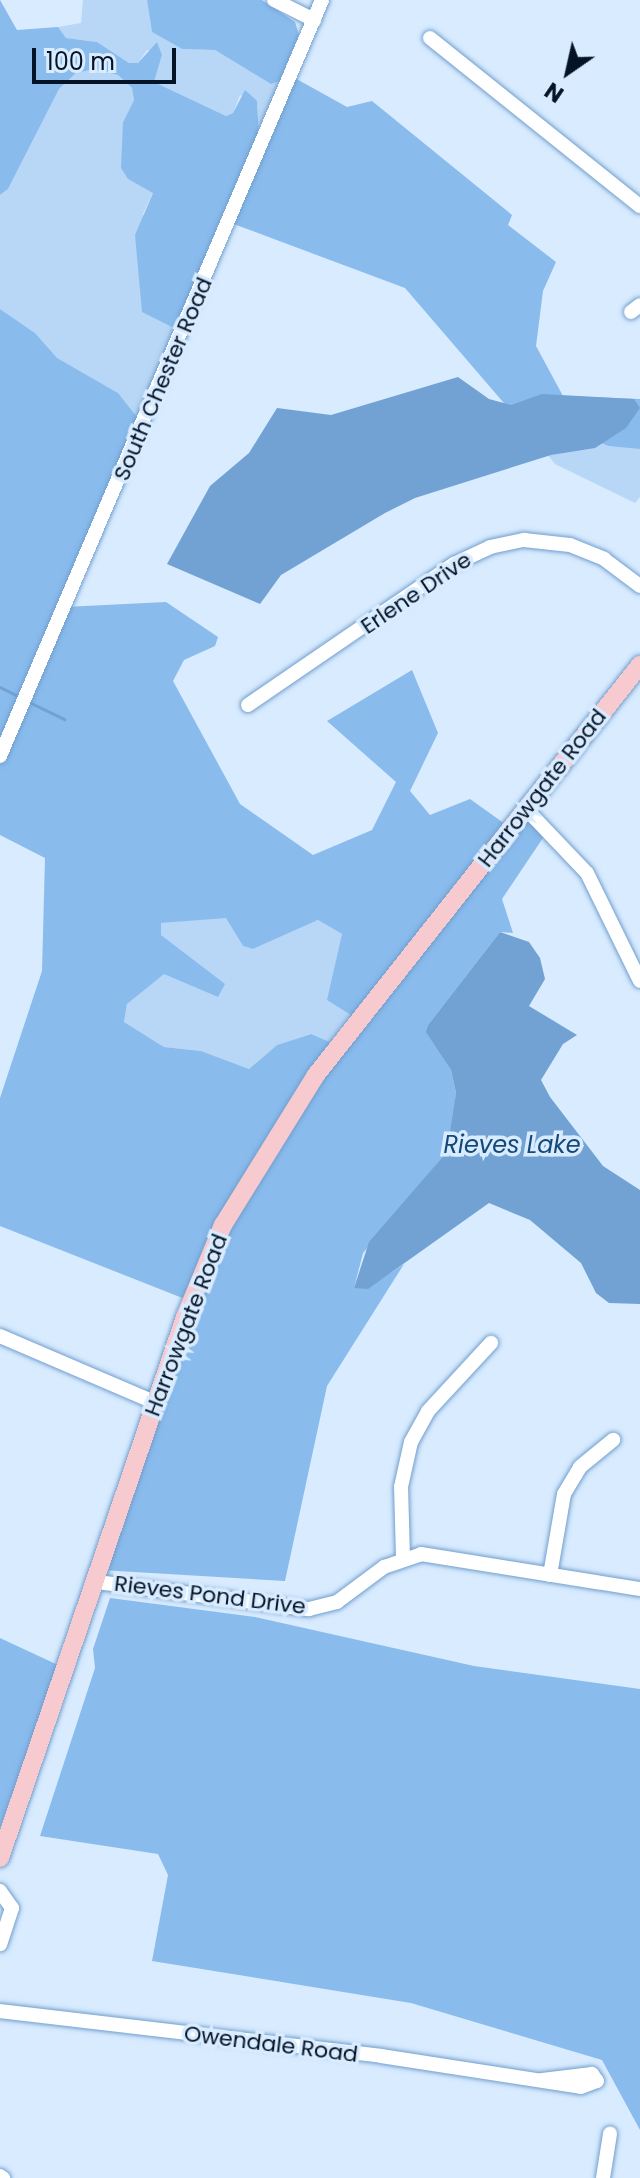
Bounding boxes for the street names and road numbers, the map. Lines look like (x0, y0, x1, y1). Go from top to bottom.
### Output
street label: South Chester Road (108, 273, 218, 485)
street label: Erlene Drive (356, 546, 476, 640)
street label: Harrowgate Road (472, 704, 612, 872)
street label: Harrowgate Road (139, 1230, 233, 1420)
street label: Rieves Pond Drive (113, 1570, 307, 1620)
street label: Owendale Road (183, 2020, 359, 2068)

